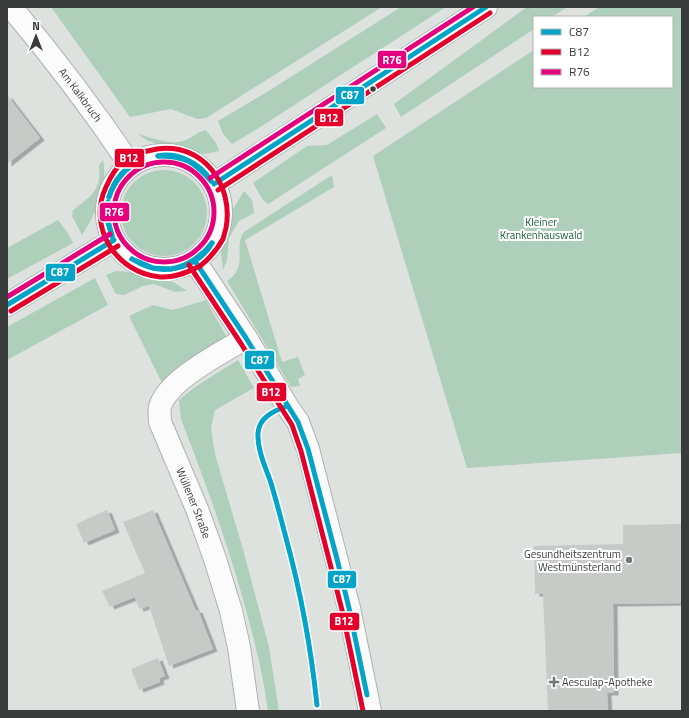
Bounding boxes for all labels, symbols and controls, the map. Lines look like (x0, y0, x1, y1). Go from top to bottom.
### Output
north arrow (16, 16, 56, 56)
legend (533, 16, 673, 88)
text: N (32, 18, 40, 34)
text: C87 (569, 22, 589, 41)
text: B12 (569, 42, 590, 61)
line badge: R76 (377, 50, 407, 69)
text: R76 (382, 52, 402, 68)
text: R76 (569, 62, 590, 81)
street label: Am Kalkbruch (55, 64, 106, 125)
unlabelled marker (368, 84, 378, 94)
line badge: C87 (335, 86, 365, 105)
text: C87 (341, 87, 359, 103)
line badge: B12 (314, 108, 344, 127)
text: B12 (319, 110, 339, 126)
line badge: B12 (114, 148, 145, 168)
text: B12 (119, 150, 139, 166)
line badge: R76 (99, 202, 130, 222)
text: R76 (104, 204, 124, 220)
park label: Kleiner Krankenhauswald (500, 214, 582, 243)
line badge: C87 (45, 263, 76, 282)
text: C87 (51, 264, 69, 280)
line badge: C87 (244, 350, 275, 370)
text: C87 (251, 352, 269, 368)
line badge: B12 (256, 382, 287, 402)
text: B12 (261, 384, 281, 400)
street label: Wüllener Straße (172, 465, 215, 541)
place label: Gesundheitszentrum Westmünsterland (524, 546, 621, 575)
marker: Gesundheitszentrum Westmünsterland (624, 555, 634, 565)
line badge: C87 (327, 570, 357, 589)
text: C87 (333, 571, 351, 587)
line badge: B12 (329, 612, 360, 631)
text: B12 (334, 613, 354, 629)
place label: Aesculap-Apotheke (562, 674, 653, 690)
marker: Aesculap-Apotheke (549, 677, 559, 687)

